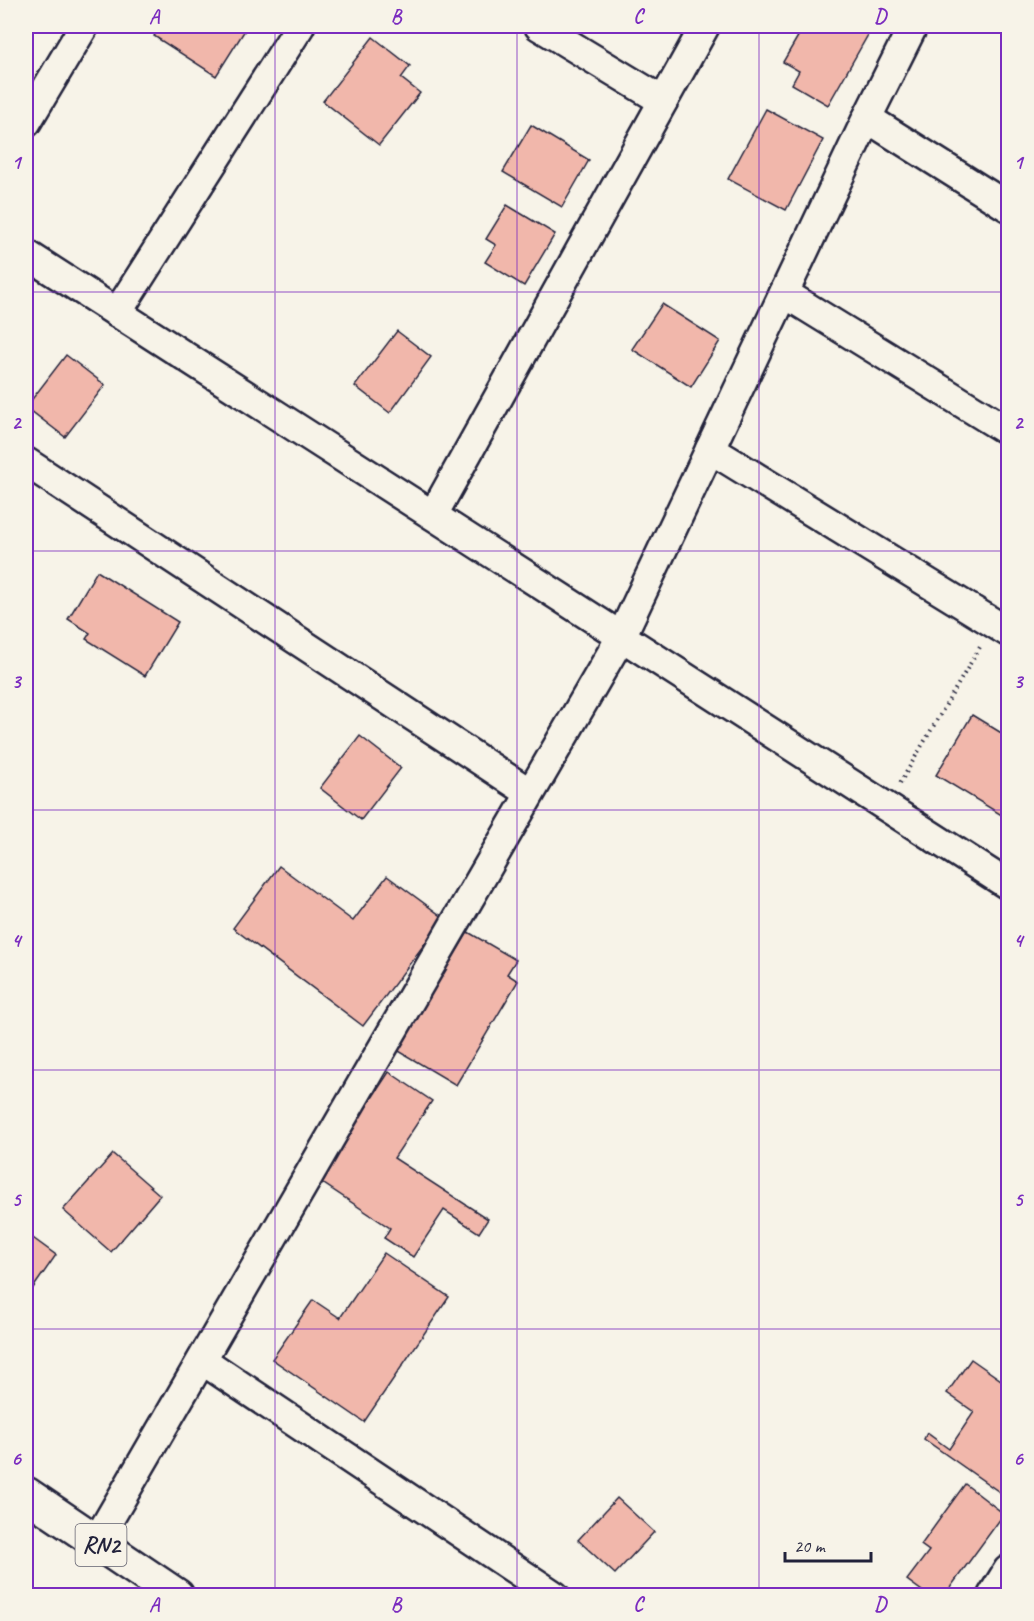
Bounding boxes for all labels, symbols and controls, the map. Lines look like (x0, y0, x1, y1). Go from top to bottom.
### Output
text: A (149, 4, 161, 29)
text: B (391, 4, 403, 29)
text: C (633, 4, 645, 29)
text: D (874, 4, 888, 29)
text: 1 (12, 150, 23, 175)
text: 1 (1014, 150, 1025, 175)
text: 2 (12, 410, 23, 435)
text: 2 (1014, 410, 1025, 435)
text: 3 (12, 669, 23, 694)
text: 3 (1014, 669, 1025, 694)
text: 4 (12, 928, 24, 953)
text: 4 (1014, 928, 1026, 953)
text: 5 (12, 1187, 23, 1212)
text: 5 (1014, 1187, 1025, 1212)
text: 6 (11, 1446, 22, 1471)
text: 6 (1013, 1446, 1024, 1471)
road number: RN2 (76, 1524, 126, 1566)
scale bar (785, 1525, 870, 1563)
text: 20 m (794, 1535, 827, 1557)
text: A (149, 1592, 161, 1617)
text: B (391, 1592, 403, 1617)
text: C (633, 1592, 645, 1617)
text: D (874, 1592, 888, 1617)

